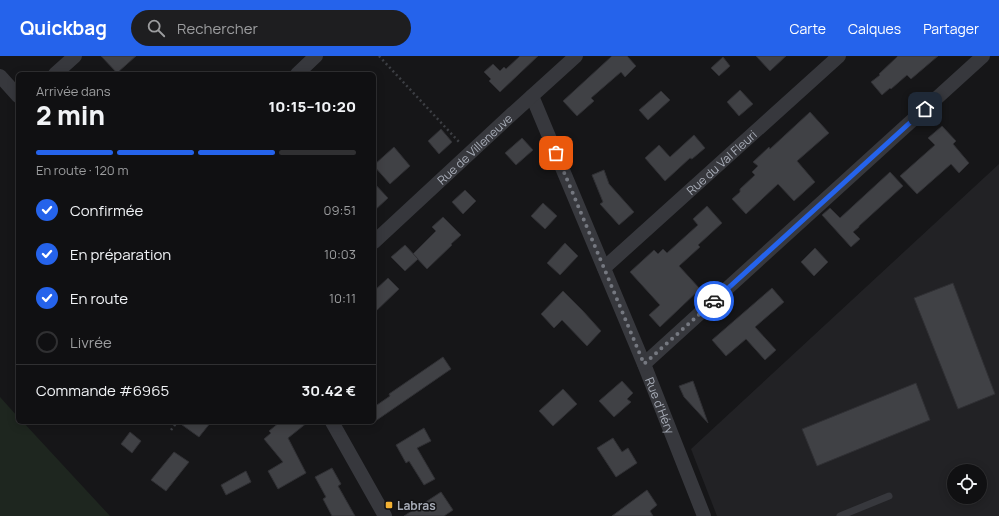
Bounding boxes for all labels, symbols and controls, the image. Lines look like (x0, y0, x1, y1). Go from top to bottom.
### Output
search box (131, 10, 411, 46)
text: Quickbag (20, 15, 107, 41)
icon: search (145, 17, 167, 39)
text: Rechercher (177, 18, 258, 39)
text: Carte (790, 19, 826, 38)
text: Calques (848, 19, 901, 38)
text: Partager (923, 19, 979, 38)
text: Arrivée dans (36, 82, 111, 100)
pin (908, 92, 942, 126)
text: 10:15–10:20 (269, 96, 356, 117)
text: 2 min (36, 97, 105, 133)
icon: home (914, 98, 936, 120)
street label: Rue de Villeneuve (433, 110, 516, 188)
street label: Rue du Val Fleuri (682, 126, 760, 198)
pin (539, 136, 573, 170)
icon: bag (545, 142, 567, 164)
text: En route · 120 m (36, 161, 128, 179)
icon: check (36, 199, 58, 221)
text: Confirmée (70, 200, 143, 221)
text: 09:51 (324, 201, 356, 219)
icon: check (36, 243, 58, 265)
text: En préparation (70, 244, 171, 265)
text: 10:03 (324, 245, 356, 263)
courier (694, 281, 734, 321)
icon: check (36, 287, 58, 309)
text: En route (70, 288, 128, 309)
text: 10:11 (329, 289, 356, 307)
icon: car (703, 290, 725, 312)
text: Livrée (70, 332, 112, 353)
street label: Rue d'Héry (641, 375, 679, 437)
text: Commande #6965 (36, 380, 169, 401)
text: 30.42 € (302, 380, 356, 401)
map controls (947, 464, 987, 504)
button: locate (947, 464, 987, 504)
place label: Labras (397, 497, 436, 514)
marker: Labras (384, 500, 394, 510)

